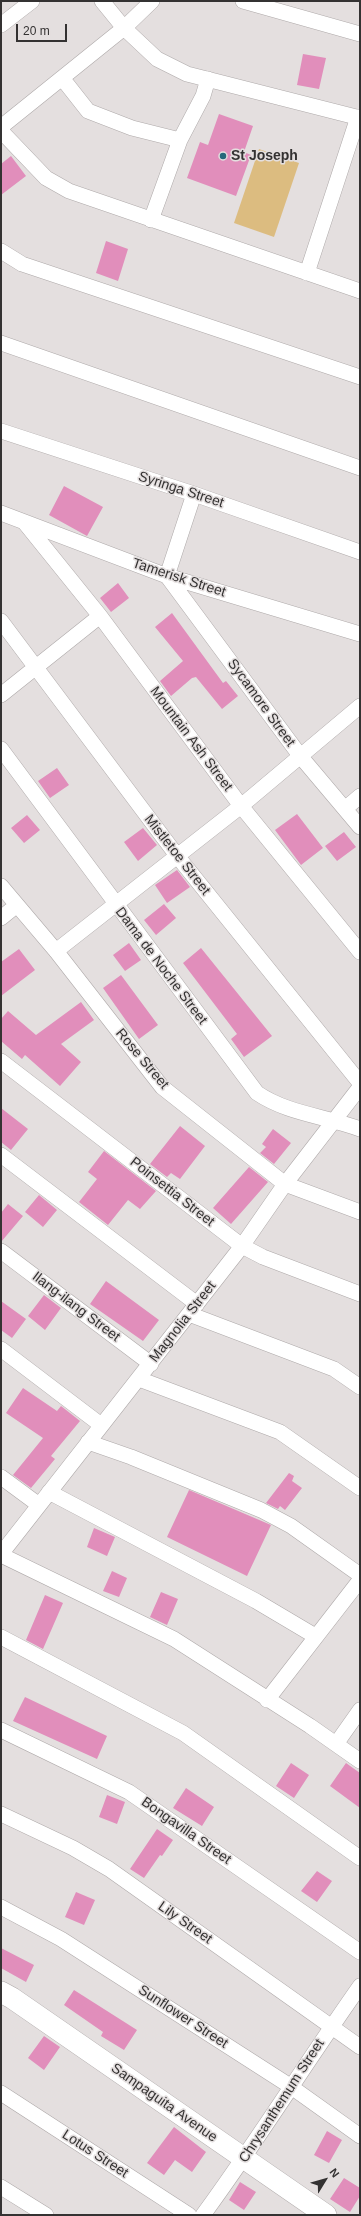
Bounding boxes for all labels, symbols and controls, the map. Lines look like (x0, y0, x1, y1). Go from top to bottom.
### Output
scale bar (18, 16, 69, 42)
text: 20 m (23, 24, 50, 38)
place label: St Joseph (231, 148, 298, 164)
marker: St Joseph (218, 151, 228, 161)
street label: Syringa Street (136, 468, 226, 512)
street label: Tamerisk Street (130, 555, 228, 601)
street label: Sycamore Street (224, 656, 298, 750)
street label: Mountain Ash Street (146, 683, 236, 795)
street label: Mistletoe Street (140, 812, 214, 898)
street label: Dama de Noche Street (111, 904, 211, 1028)
street label: Rose Street (112, 1025, 172, 1093)
street label: Poinsettia Street (126, 1154, 218, 1230)
street label: Ilang-ilang Street (29, 1268, 123, 1346)
street label: Magnolia Street (146, 1278, 220, 1366)
street label: Bongavilla Street (138, 1794, 234, 1868)
street label: Lily Street (155, 1898, 215, 1948)
street label: Sunflower Street (135, 1982, 231, 2052)
street label: Chrysanthemum Street (236, 2036, 328, 2166)
street label: Sampaguita Avenue (108, 2060, 220, 2146)
street label: Lotus Street (59, 2126, 131, 2182)
north arrow (305, 2160, 345, 2200)
text: N (327, 2166, 342, 2180)

